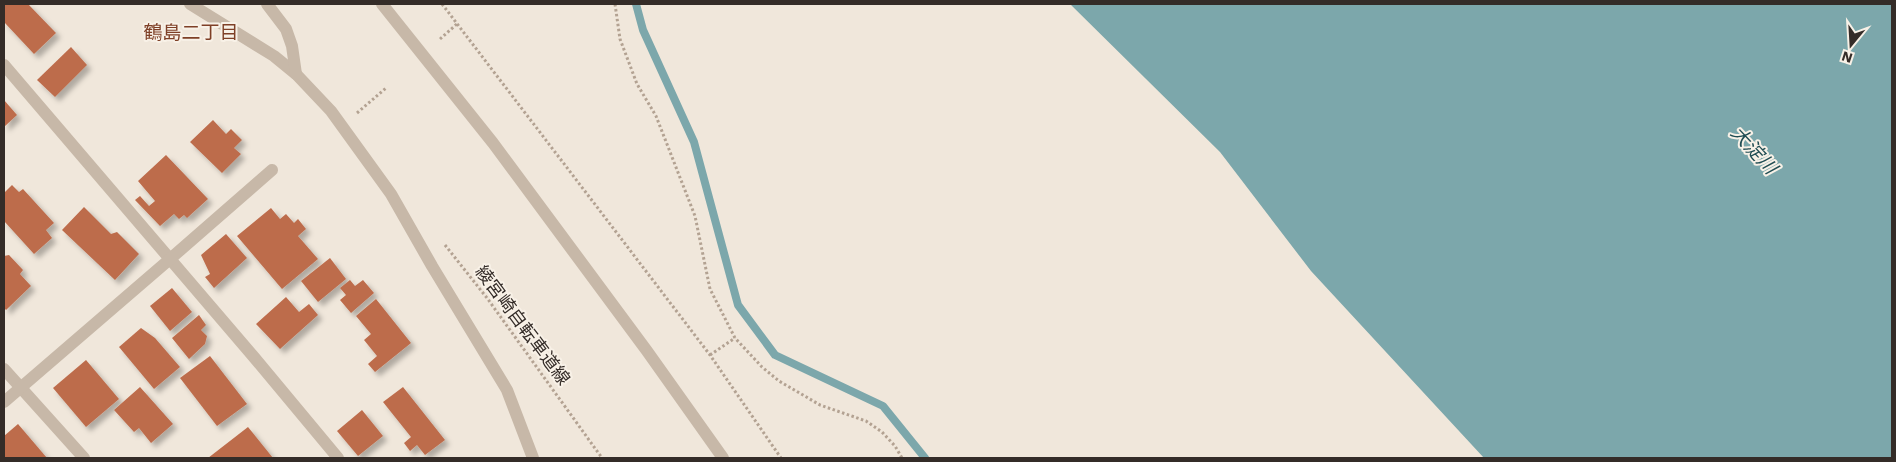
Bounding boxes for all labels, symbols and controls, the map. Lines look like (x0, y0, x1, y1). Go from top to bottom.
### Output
north arrow (1826, 20, 1876, 70)
district label: 鶴島二丁目 (143, 21, 239, 44)
text: N (1840, 48, 1854, 67)
water label: 大淀川 (1726, 121, 1783, 180)
street label: 綾宮崎自転車道線 (471, 261, 575, 389)

